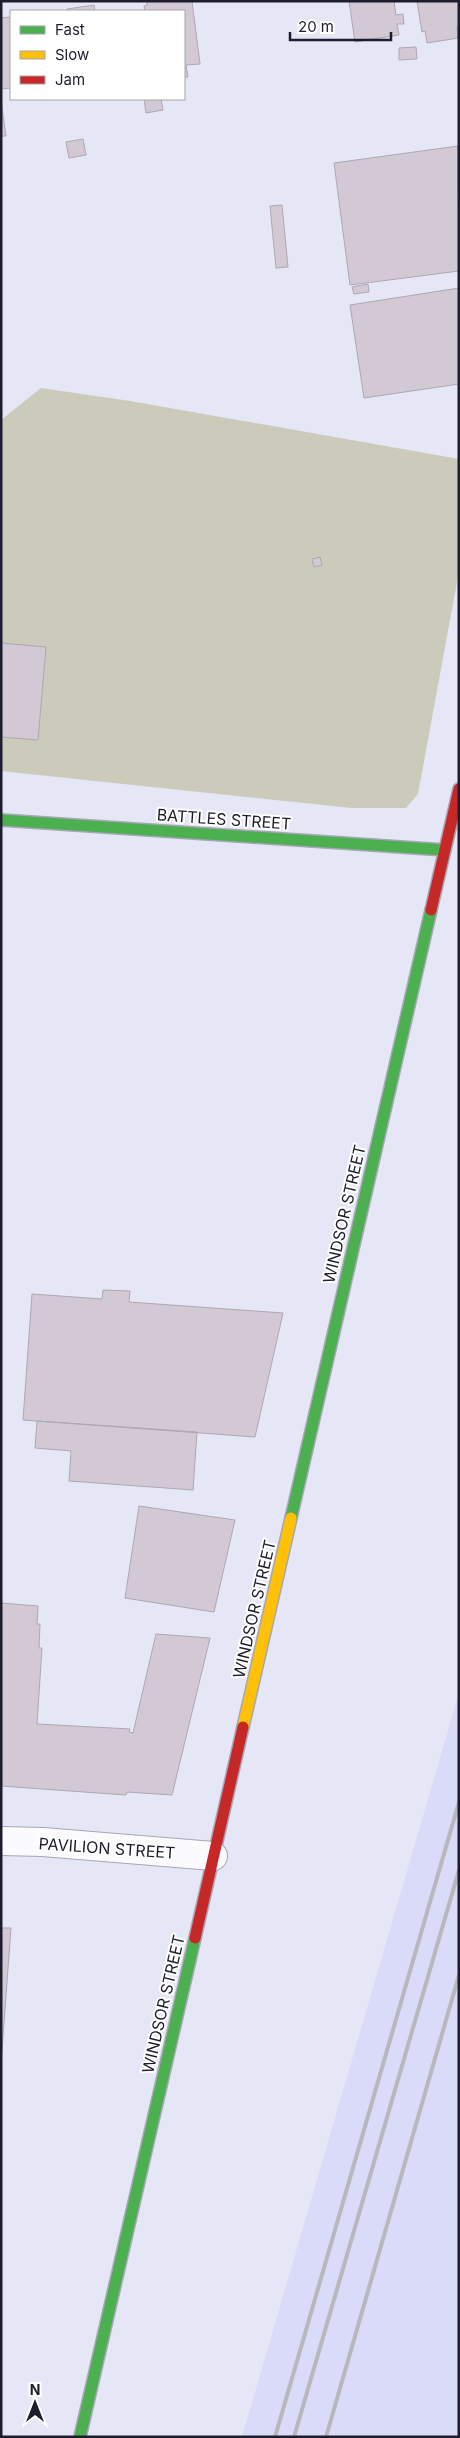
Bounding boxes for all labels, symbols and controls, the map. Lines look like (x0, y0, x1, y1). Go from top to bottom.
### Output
legend (10, 10, 185, 100)
scale bar (290, 10, 391, 42)
text: 20 m (298, 17, 334, 36)
text: Fast (55, 20, 85, 39)
text: Slow (55, 45, 89, 64)
text: Jam (55, 70, 85, 89)
street label: BATTLES STREET (156, 804, 292, 834)
street label: WINDSOR STREET (318, 1143, 370, 1285)
street label: WINDSOR STREET (228, 1538, 280, 1680)
street label: PAVILION STREET (38, 1833, 176, 1863)
street label: WINDSOR STREET (137, 1933, 189, 2075)
north arrow (10, 2378, 60, 2428)
text: N (30, 2381, 40, 2398)

